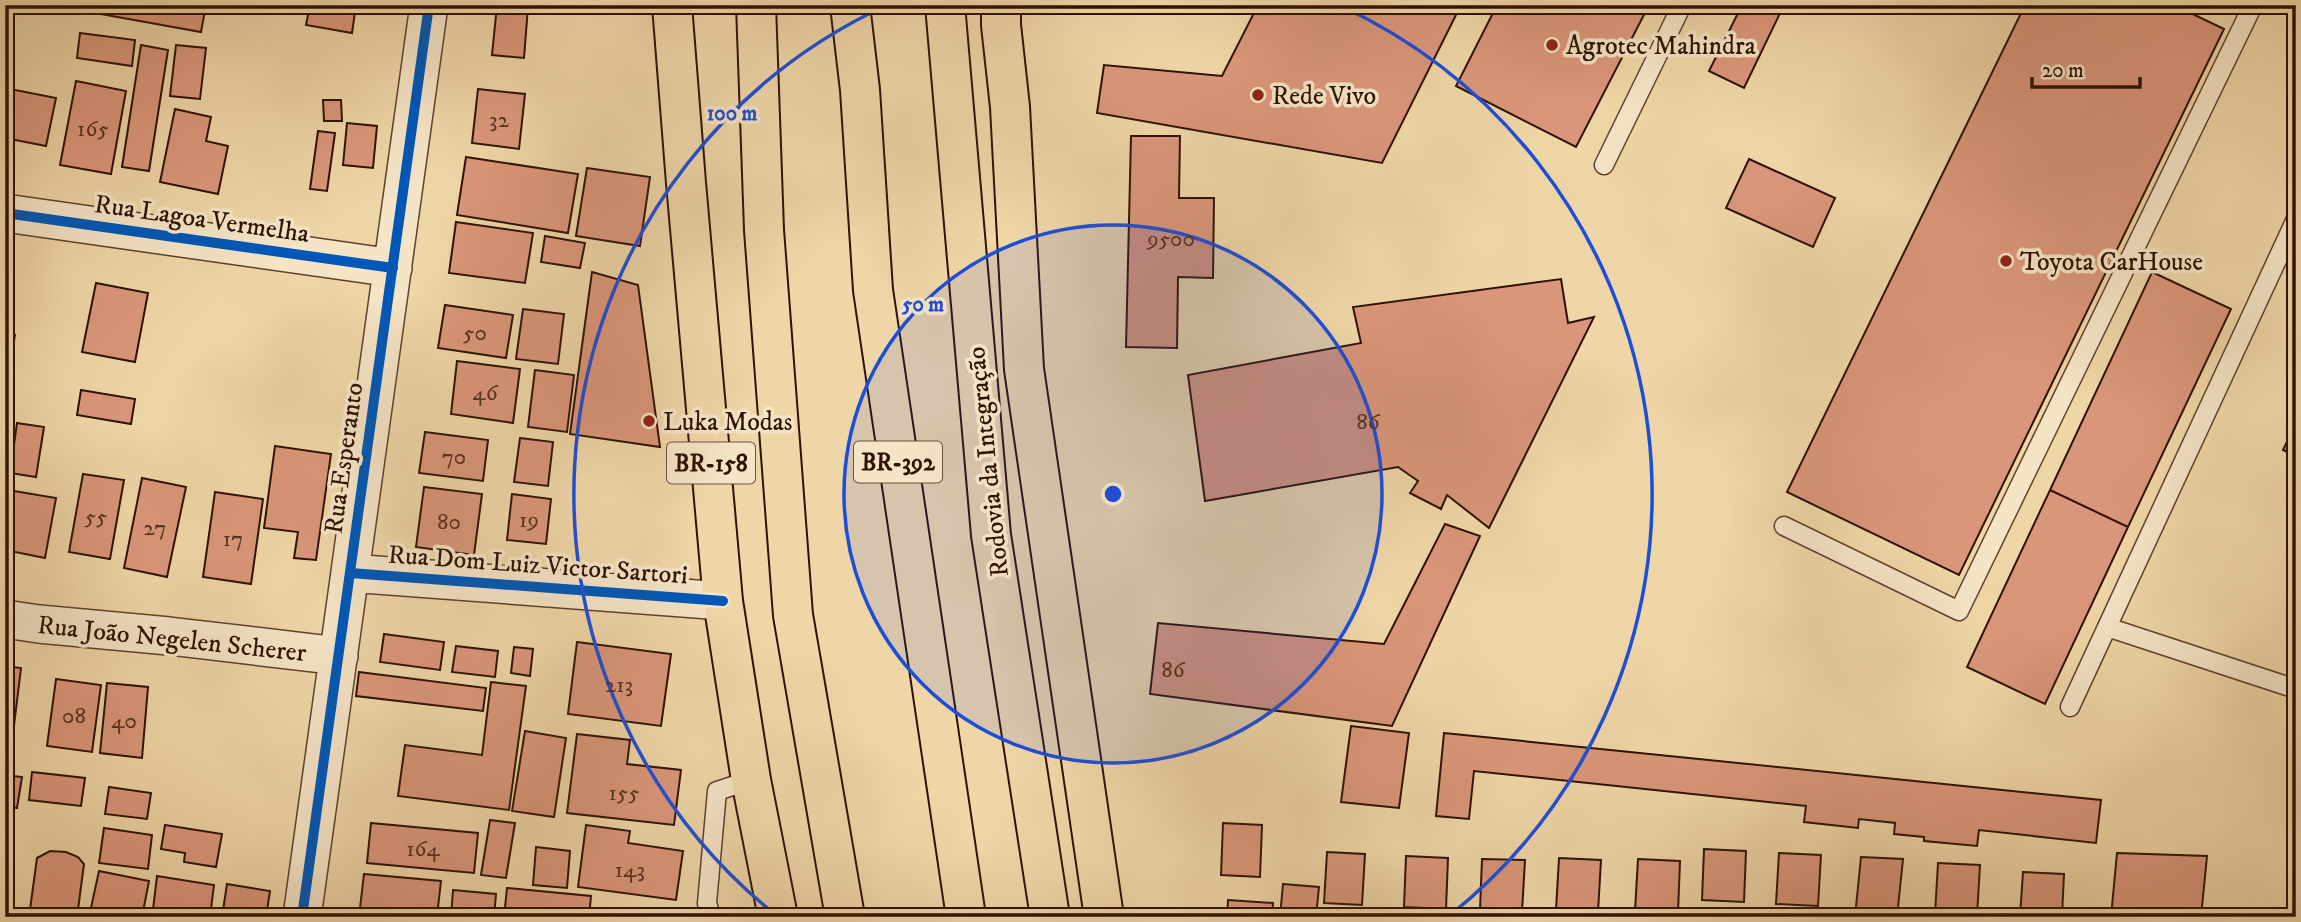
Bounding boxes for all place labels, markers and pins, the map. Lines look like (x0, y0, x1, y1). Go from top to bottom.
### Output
place label: Agrotec Mahindra (1566, 30, 1756, 63)
marker: Agrotec Mahindra (1544, 37, 1560, 53)
place label: Rede Vivo (1272, 80, 1376, 113)
marker: Rede Vivo (1250, 87, 1266, 103)
place label: Toyota CarHouse (2020, 246, 2203, 279)
marker: Toyota CarHouse (1998, 253, 2014, 269)
place label: Luka Modas (663, 406, 793, 439)
marker: Luka Modas (641, 413, 657, 429)
centre of rings (1101, 482, 1125, 506)

